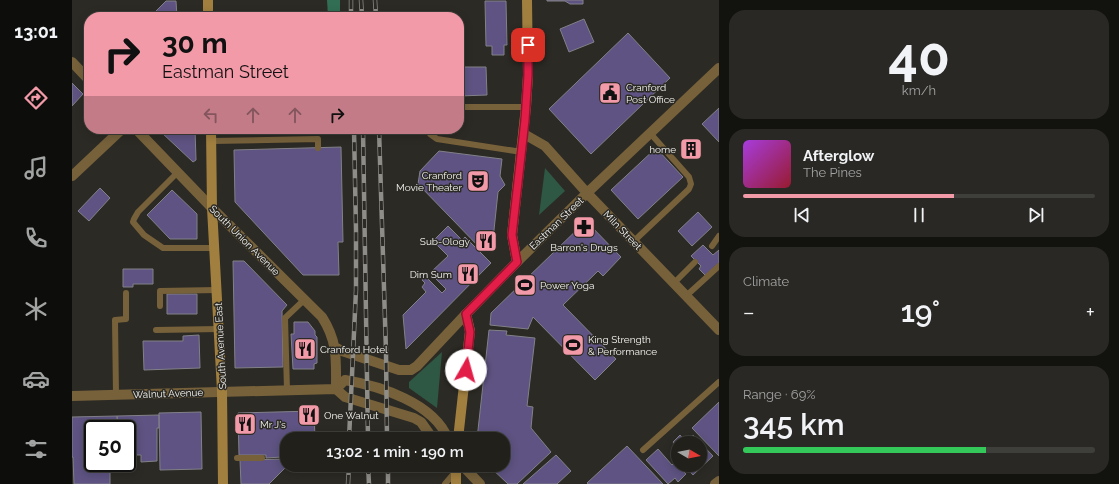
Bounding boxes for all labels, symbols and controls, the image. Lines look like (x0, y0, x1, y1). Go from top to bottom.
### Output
text: 13:01 (14, 21, 58, 42)
text: 40 (888, 26, 950, 87)
text: 30 m (162, 27, 228, 60)
icon: right (96, 28, 148, 80)
pin (511, 28, 545, 62)
icon: arrive (517, 34, 539, 56)
text: Eastman Street (162, 61, 289, 82)
public building icon: Cranford Post Office (597, 80, 623, 106)
place label: Cranford Post Office (626, 82, 675, 105)
text: km/h (902, 83, 936, 98)
icon: directions (22, 84, 50, 112)
icon: left (200, 104, 222, 126)
icon: ahead (242, 104, 264, 126)
icon: ahead (284, 104, 306, 126)
icon: right (326, 104, 348, 126)
building icon: home (678, 136, 704, 162)
place label: home (649, 144, 676, 155)
text: Afterglow (803, 147, 874, 165)
icon: music (22, 154, 50, 182)
text: The Pines (803, 165, 862, 180)
theatre icon: Cranford Movie Theater (465, 168, 491, 194)
place label: Cranford Movie Theater (396, 170, 462, 193)
street label: Eastman Street (527, 194, 586, 252)
street label: South Union Avenue (207, 203, 282, 278)
icon: previous (791, 204, 813, 226)
icon: pause (908, 204, 930, 226)
icon: next (1025, 204, 1047, 226)
street label: Miln Street (601, 209, 644, 253)
pharmacy icon: Barron's Drugs (571, 214, 597, 240)
icon: phone (22, 224, 50, 252)
restaurant icon: Sub-Ology (473, 228, 499, 254)
place label: Sub-Ology (420, 236, 471, 247)
place label: Barron's Drugs (550, 242, 618, 253)
restaurant icon: Dim Sum (455, 261, 481, 287)
place label: Dim Sum (410, 269, 452, 280)
sports icon: Power Yoga (512, 272, 538, 298)
text: Climate (743, 274, 789, 289)
place label: Power Yoga (540, 280, 594, 291)
text: 19° (901, 294, 940, 329)
icon: climate (22, 295, 50, 323)
text: − (743, 299, 755, 325)
text: + (1086, 299, 1095, 325)
street label: South Avenue East (213, 302, 228, 390)
sports icon: King Strength & Performance (560, 332, 586, 358)
place label: King Strength & Performance (588, 334, 657, 357)
restaurant icon: Cranford Hotel (292, 336, 318, 362)
place label: Cranford Hotel (320, 344, 388, 355)
position arrow (445, 349, 487, 391)
icon: car (22, 365, 50, 393)
street label: Walnut Avenue (133, 387, 204, 400)
text: Range · 69% (743, 387, 816, 402)
restaurant icon: One Walnut (296, 402, 322, 428)
text: 345 km (743, 407, 845, 442)
place label: One Walnut (324, 410, 379, 421)
restaurant icon: Mr J's (232, 411, 258, 437)
place label: Mr J's (260, 419, 286, 430)
speed limit sign: 50 (84, 420, 136, 472)
icon: filters (22, 435, 50, 463)
north arrow (671, 436, 707, 472)
map controls (671, 436, 707, 472)
text: 13:02 · 1 min · 190 m (326, 443, 464, 461)

